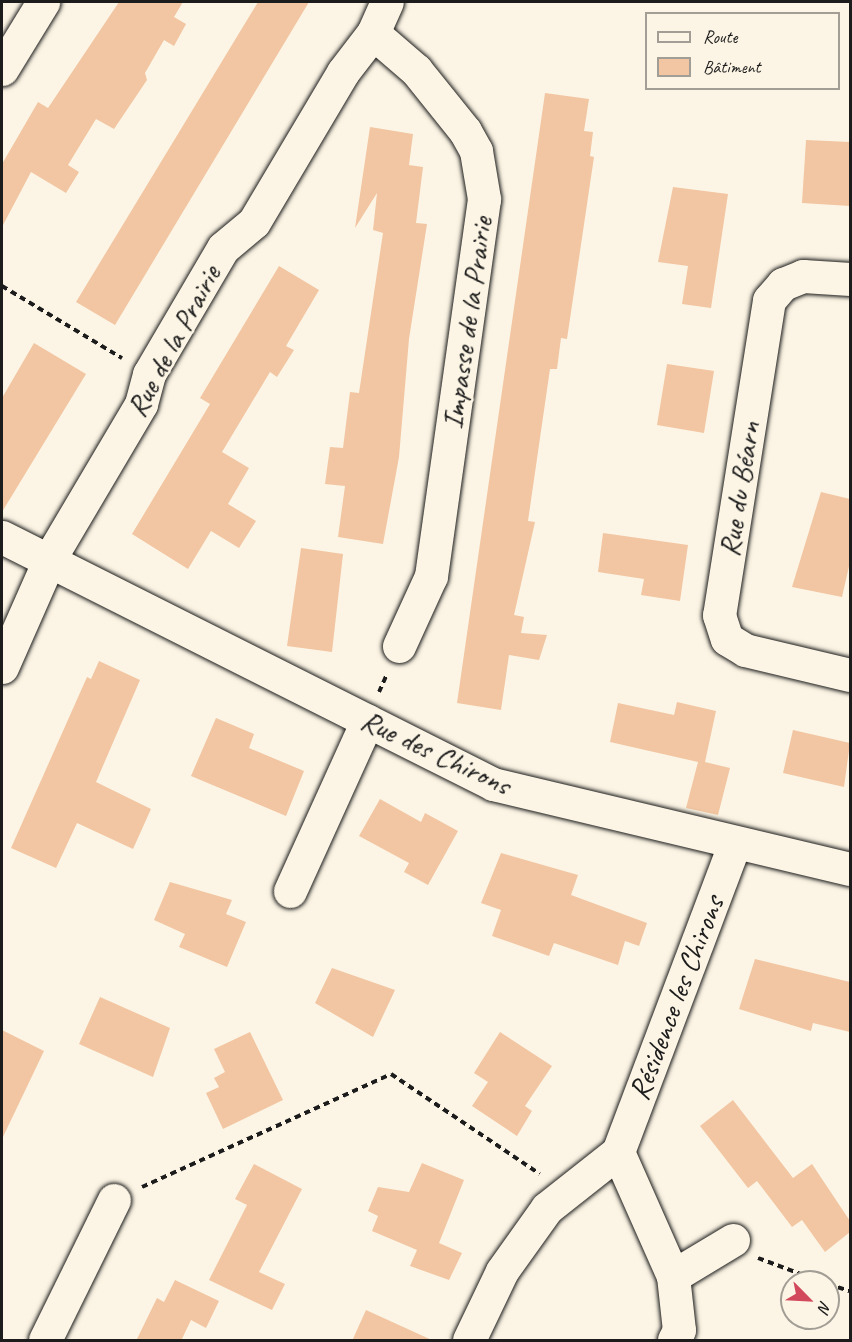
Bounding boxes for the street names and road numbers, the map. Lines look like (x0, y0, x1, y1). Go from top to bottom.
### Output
street label: Impasse de la Prairie (434, 214, 500, 432)
street label: Rue de la Prairie (118, 259, 228, 423)
street label: Rue du Béarn (711, 419, 767, 559)
street label: Rue des Chirons (355, 702, 517, 802)
street label: Résidence les Chirons (621, 891, 731, 1105)

